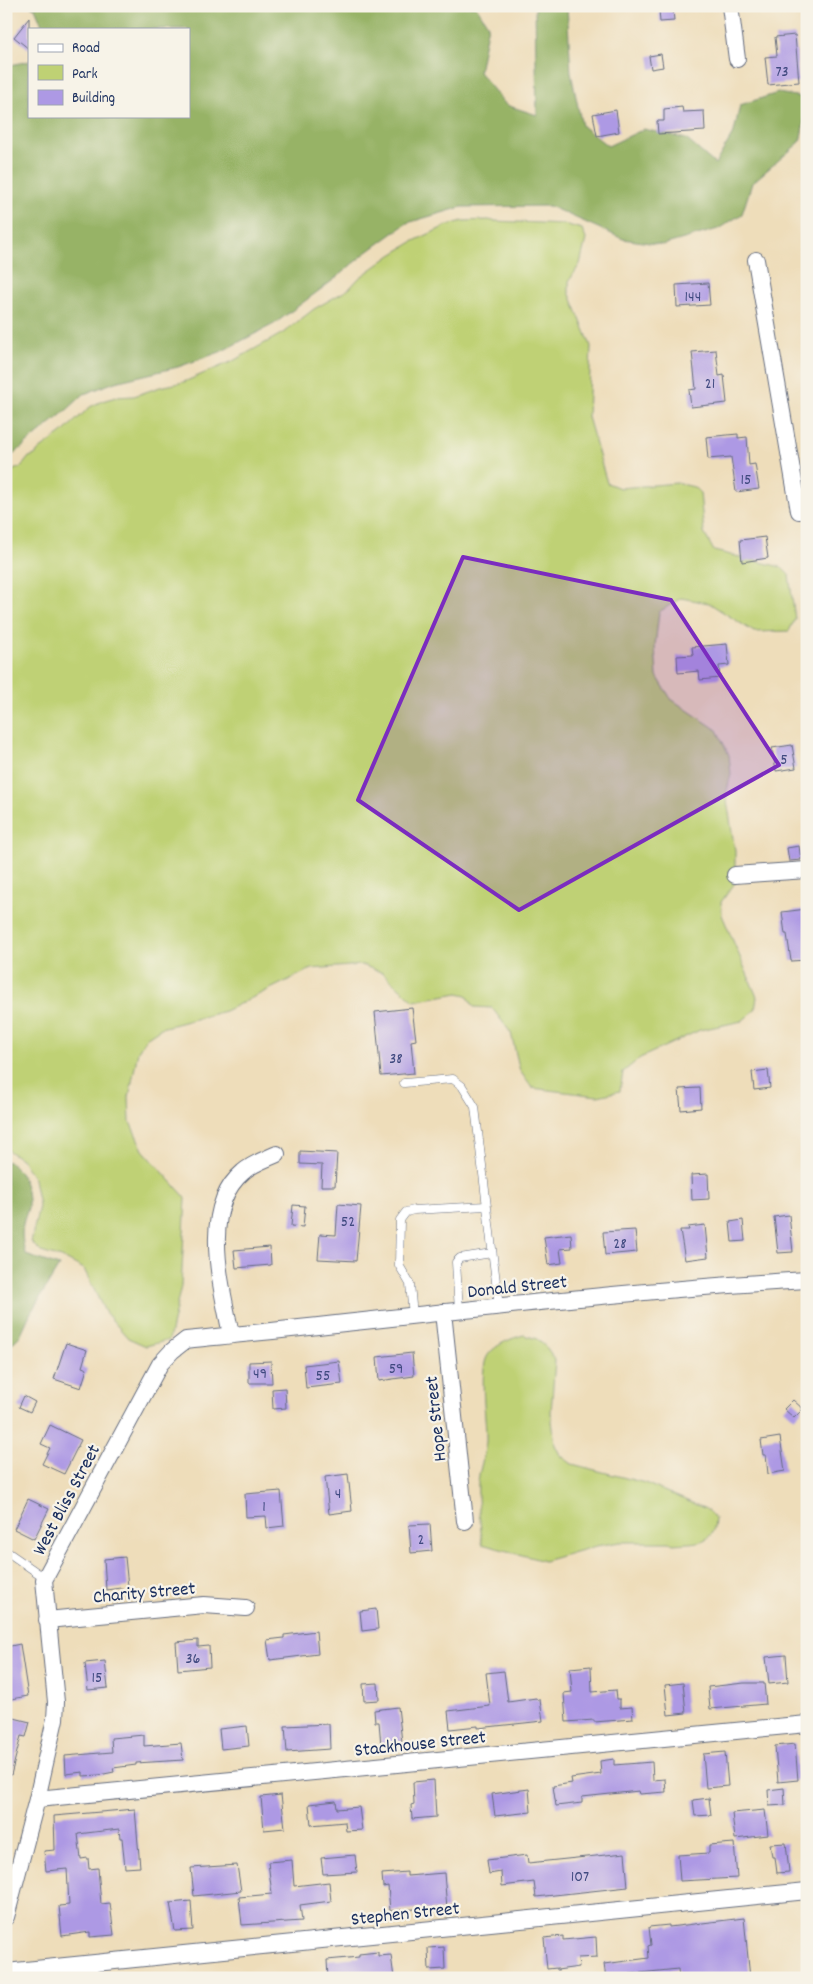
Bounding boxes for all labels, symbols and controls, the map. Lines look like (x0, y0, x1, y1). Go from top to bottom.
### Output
legend (28, 28, 190, 118)
text: Road (72, 38, 100, 60)
house number: 73 (775, 61, 789, 84)
text: Park (72, 64, 98, 86)
text: Building (72, 88, 115, 110)
house number: 144 (685, 286, 701, 309)
house number: 21 (705, 373, 715, 396)
house number: 15 (741, 469, 751, 492)
house number: 5 (780, 749, 788, 772)
house number: 38 (389, 1048, 403, 1071)
house number: 52 (341, 1211, 355, 1234)
house number: 28 (613, 1233, 627, 1256)
street label: Donald Street (466, 1270, 568, 1307)
house number: 59 (389, 1358, 403, 1381)
house number: 49 (253, 1363, 267, 1386)
house number: 55 (316, 1365, 330, 1388)
street label: Hope Street (420, 1375, 455, 1463)
street label: West Bliss Street (27, 1440, 109, 1561)
house number: 4 (335, 1483, 341, 1506)
house number: 1 (262, 1496, 266, 1519)
house number: 2 (418, 1529, 425, 1552)
street label: Charity Street (92, 1577, 197, 1612)
house number: 36 (186, 1648, 201, 1671)
house number: 15 (92, 1667, 102, 1690)
street label: Stackhouse Street (353, 1725, 487, 1766)
house number: 107 (571, 1866, 589, 1889)
street label: Stephen Street (350, 1896, 461, 1935)

